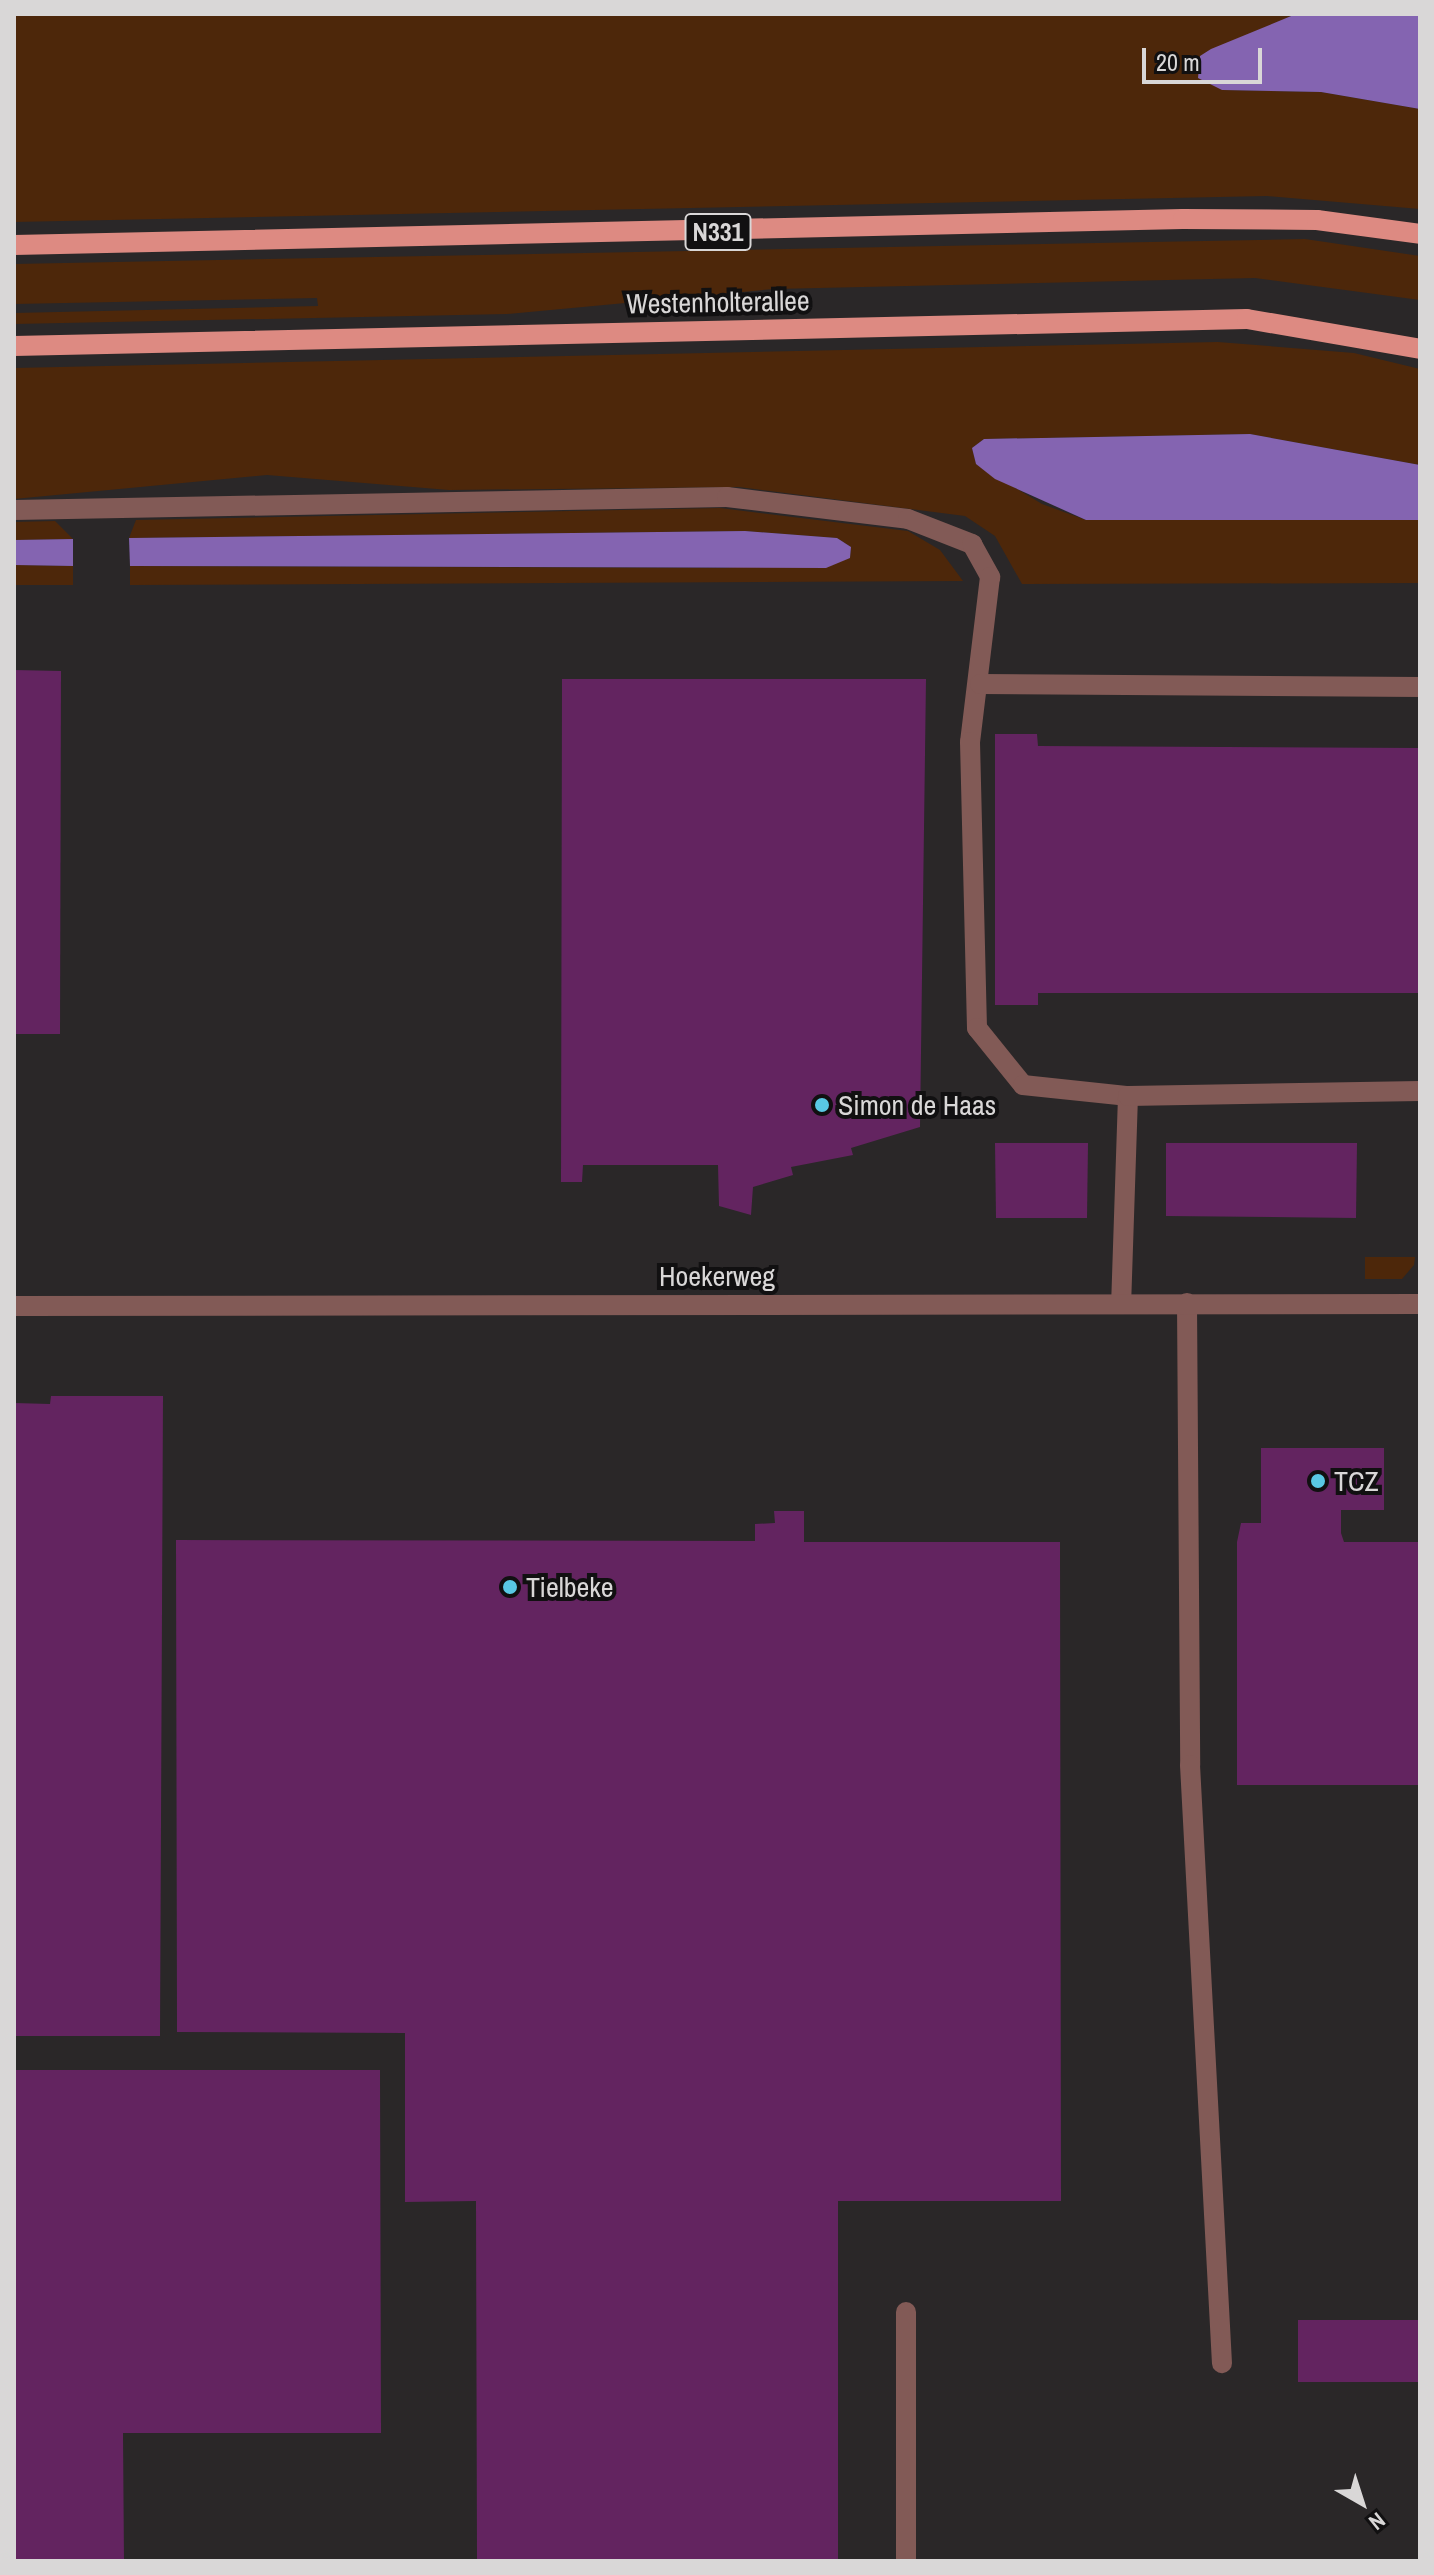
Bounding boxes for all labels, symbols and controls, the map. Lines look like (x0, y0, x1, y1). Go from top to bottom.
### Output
scale bar (1146, 32, 1266, 82)
text: 20 m (1156, 46, 1200, 78)
road number: N331 (684, 210, 752, 254)
street label: Westenholterallee (626, 284, 810, 320)
place label: Simon de Haas (838, 1088, 996, 1122)
marker: Simon de Haas (813, 1096, 831, 1114)
street label: Hoekerweg (659, 1259, 775, 1293)
place label: TCZ (1334, 1464, 1379, 1498)
marker: TCZ (1309, 1472, 1327, 1490)
place label: Tielbeke (526, 1570, 614, 1604)
marker: Tielbeke (501, 1578, 519, 1596)
north arrow (1322, 2463, 1402, 2543)
text: N (1363, 2506, 1392, 2537)

